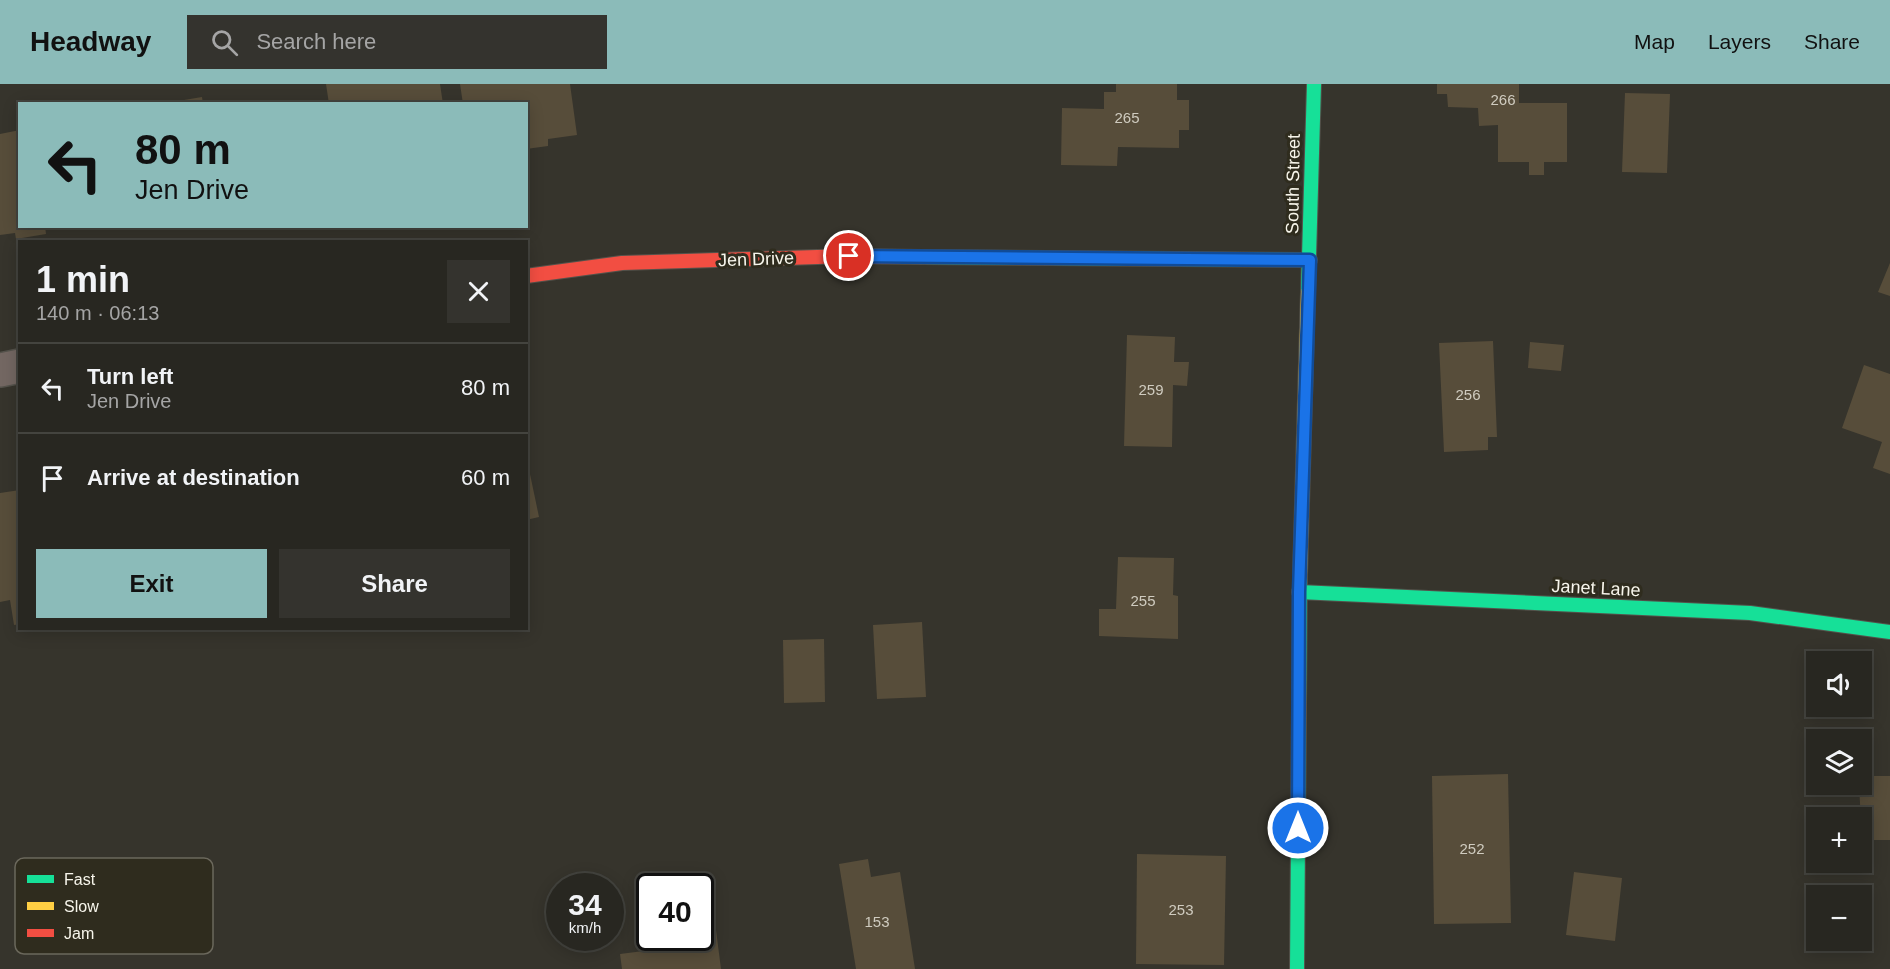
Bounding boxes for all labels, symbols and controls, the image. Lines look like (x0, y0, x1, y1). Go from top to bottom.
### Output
search box (187, 15, 607, 69)
text: Headway (30, 26, 151, 57)
icon: search (208, 26, 241, 59)
text: Search here (256, 29, 376, 54)
text: Map (1634, 30, 1675, 53)
text: Layers (1708, 30, 1771, 53)
text: Share (1804, 30, 1860, 53)
house number: 266 (1490, 91, 1516, 108)
house number: 265 (1114, 109, 1140, 126)
icon: left (36, 126, 114, 204)
text: 80 m (135, 126, 231, 173)
street label: South Street (1282, 134, 1304, 234)
text: Jen Drive (135, 175, 249, 205)
pin (823, 230, 874, 281)
icon: arrive (832, 239, 865, 272)
street label: Jen Drive (718, 248, 794, 270)
text: 1 min (36, 259, 130, 300)
button: close (447, 260, 510, 323)
text: 140 m · 06:13 (36, 302, 159, 324)
text: Turn left (87, 364, 173, 389)
icon: left (36, 372, 69, 405)
text: 80 m (461, 375, 510, 400)
house number: 259 (1138, 381, 1164, 398)
house number: 256 (1455, 386, 1481, 403)
text: Jen Drive (87, 390, 171, 412)
icon: arrive (36, 462, 69, 495)
text: Arrive at destination (87, 465, 300, 490)
text: 60 m (461, 465, 510, 490)
button: Exit (36, 549, 267, 618)
button: Share (279, 549, 510, 618)
street label: Janet Lane (1551, 576, 1641, 600)
house number: 255 (1130, 592, 1156, 609)
map controls (1806, 651, 1872, 951)
button: sound (1806, 651, 1872, 717)
button: layers (1806, 729, 1872, 795)
position arrow (1266, 796, 1330, 860)
button: + (1806, 807, 1872, 873)
house number: 252 (1459, 840, 1485, 857)
legend (15, 858, 213, 954)
text: Fast (64, 871, 96, 888)
speed limit sign: 40 (636, 873, 714, 951)
button: − (1806, 885, 1872, 951)
text: 34 (568, 888, 602, 921)
text: Slow (64, 898, 99, 915)
house number: 253 (1168, 901, 1194, 918)
house number: 153 (864, 913, 890, 930)
text: km/h (569, 919, 601, 936)
text: Jam (64, 925, 94, 942)

